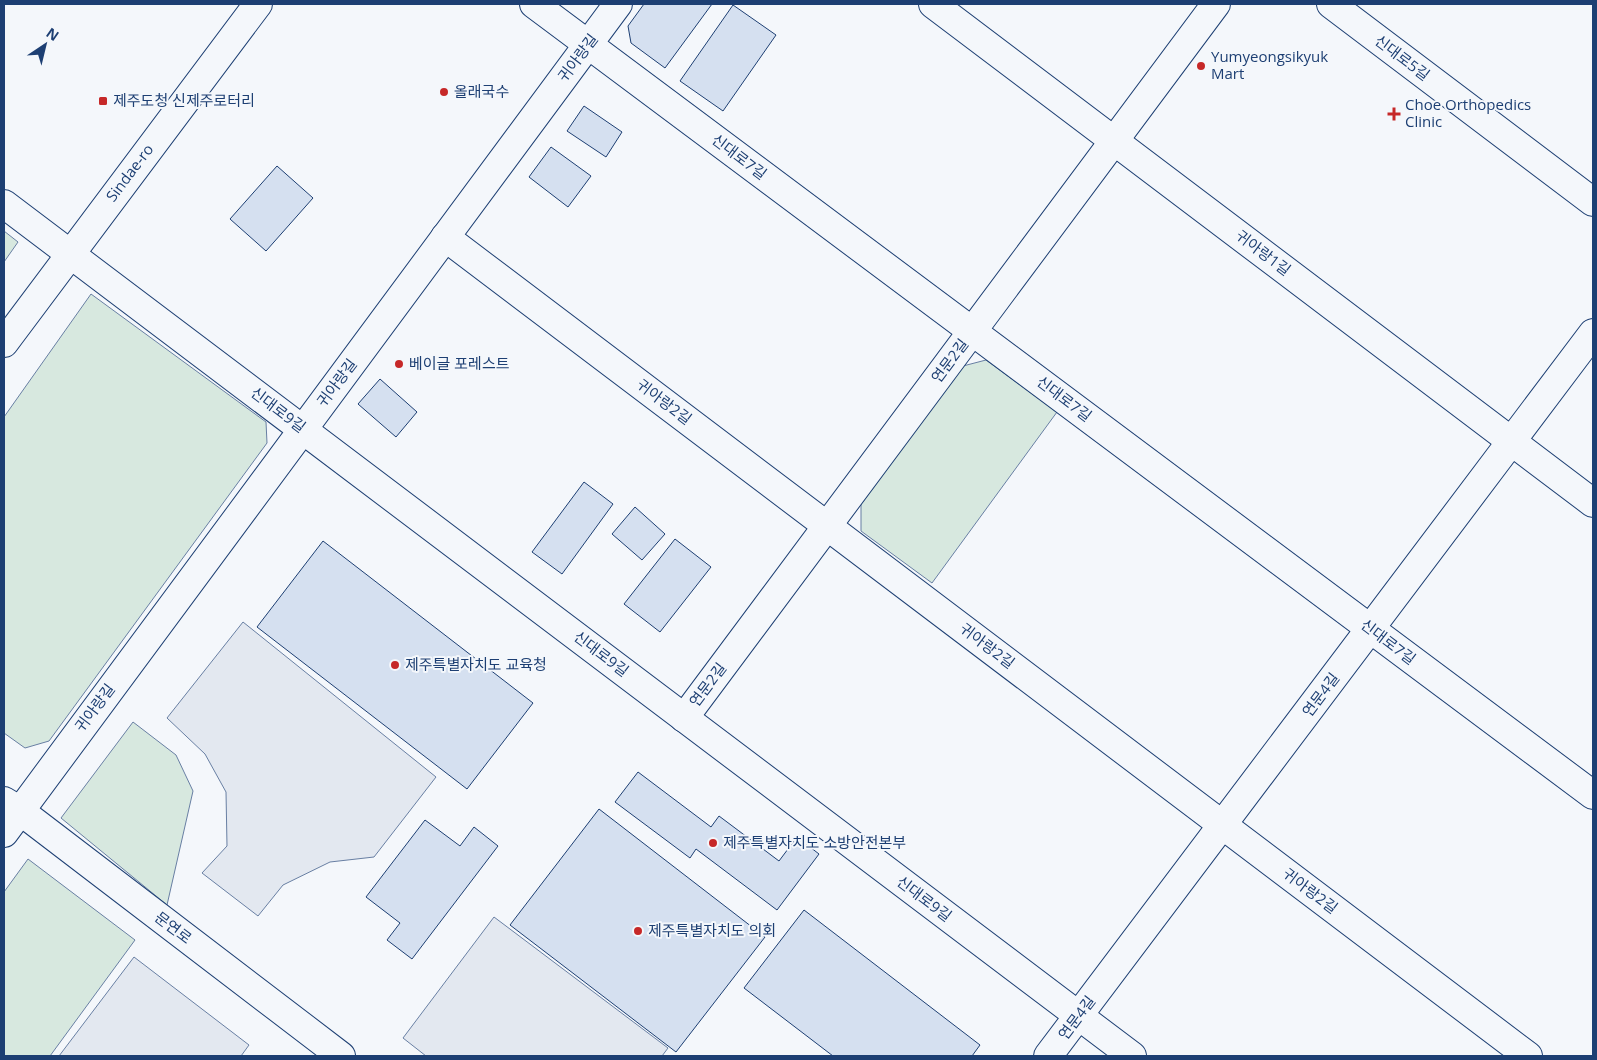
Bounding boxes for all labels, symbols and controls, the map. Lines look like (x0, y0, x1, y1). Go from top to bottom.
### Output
north arrow (20, 20, 70, 70)
text: N (43, 23, 63, 45)
street label: 귀아랑길 (553, 29, 602, 85)
street label: 신대로5길 (1371, 30, 1434, 84)
place label: Yumyeongsikyuk Mart (1211, 46, 1328, 83)
marker: Yumyeongsikyuk Mart (1195, 60, 1207, 72)
place label: 올래국수 (454, 81, 509, 101)
marker: 올래국수 (438, 86, 450, 98)
place label: 제주도청 신제주로터리 (113, 90, 255, 110)
place label: Choe Orthopedics Clinic (1405, 94, 1531, 131)
marker: 제주도청 신제주로터리 (97, 95, 109, 107)
marker: Choe Orthopedics Clinic (1387, 107, 1401, 121)
street label: 신대로7길 (708, 129, 771, 183)
street label: Sindae-ro (101, 140, 157, 205)
street label: 귀아랑1길 (1232, 225, 1295, 279)
street label: 연문2길 (926, 334, 972, 386)
place label: 베이글 포레스트 (409, 353, 510, 373)
street label: 귀아랑길 (312, 354, 361, 410)
marker: 베이글 포레스트 (393, 358, 405, 370)
street label: 신대로7길 (1033, 371, 1096, 425)
street label: 귀아랑2길 (633, 374, 696, 428)
street label: 신대로9길 (247, 382, 310, 436)
street label: 신대로7길 (1357, 614, 1420, 668)
street label: 귀아랑2길 (956, 618, 1019, 672)
street label: 신대로9길 (570, 626, 633, 680)
place label: 제주특별자치도 교육청 (405, 654, 547, 674)
street label: 연문2길 (684, 658, 730, 710)
marker: 제주특별자치도 교육청 (389, 659, 401, 671)
street label: 연문4길 (1297, 668, 1343, 720)
street label: 귀아랑길 (70, 679, 119, 735)
place label: 제주특별자치도 소방안전본부 (723, 832, 906, 852)
marker: 제주특별자치도 소방안전본부 (707, 837, 719, 849)
street label: 귀아랑2길 (1279, 863, 1342, 917)
street label: 신대로9길 (893, 871, 956, 925)
street label: 문연로 (151, 907, 196, 948)
place label: 제주특별자치도 의회 (648, 920, 776, 940)
marker: 제주특별자치도 의회 (632, 925, 644, 937)
street label: 연문4길 (1053, 991, 1099, 1043)

